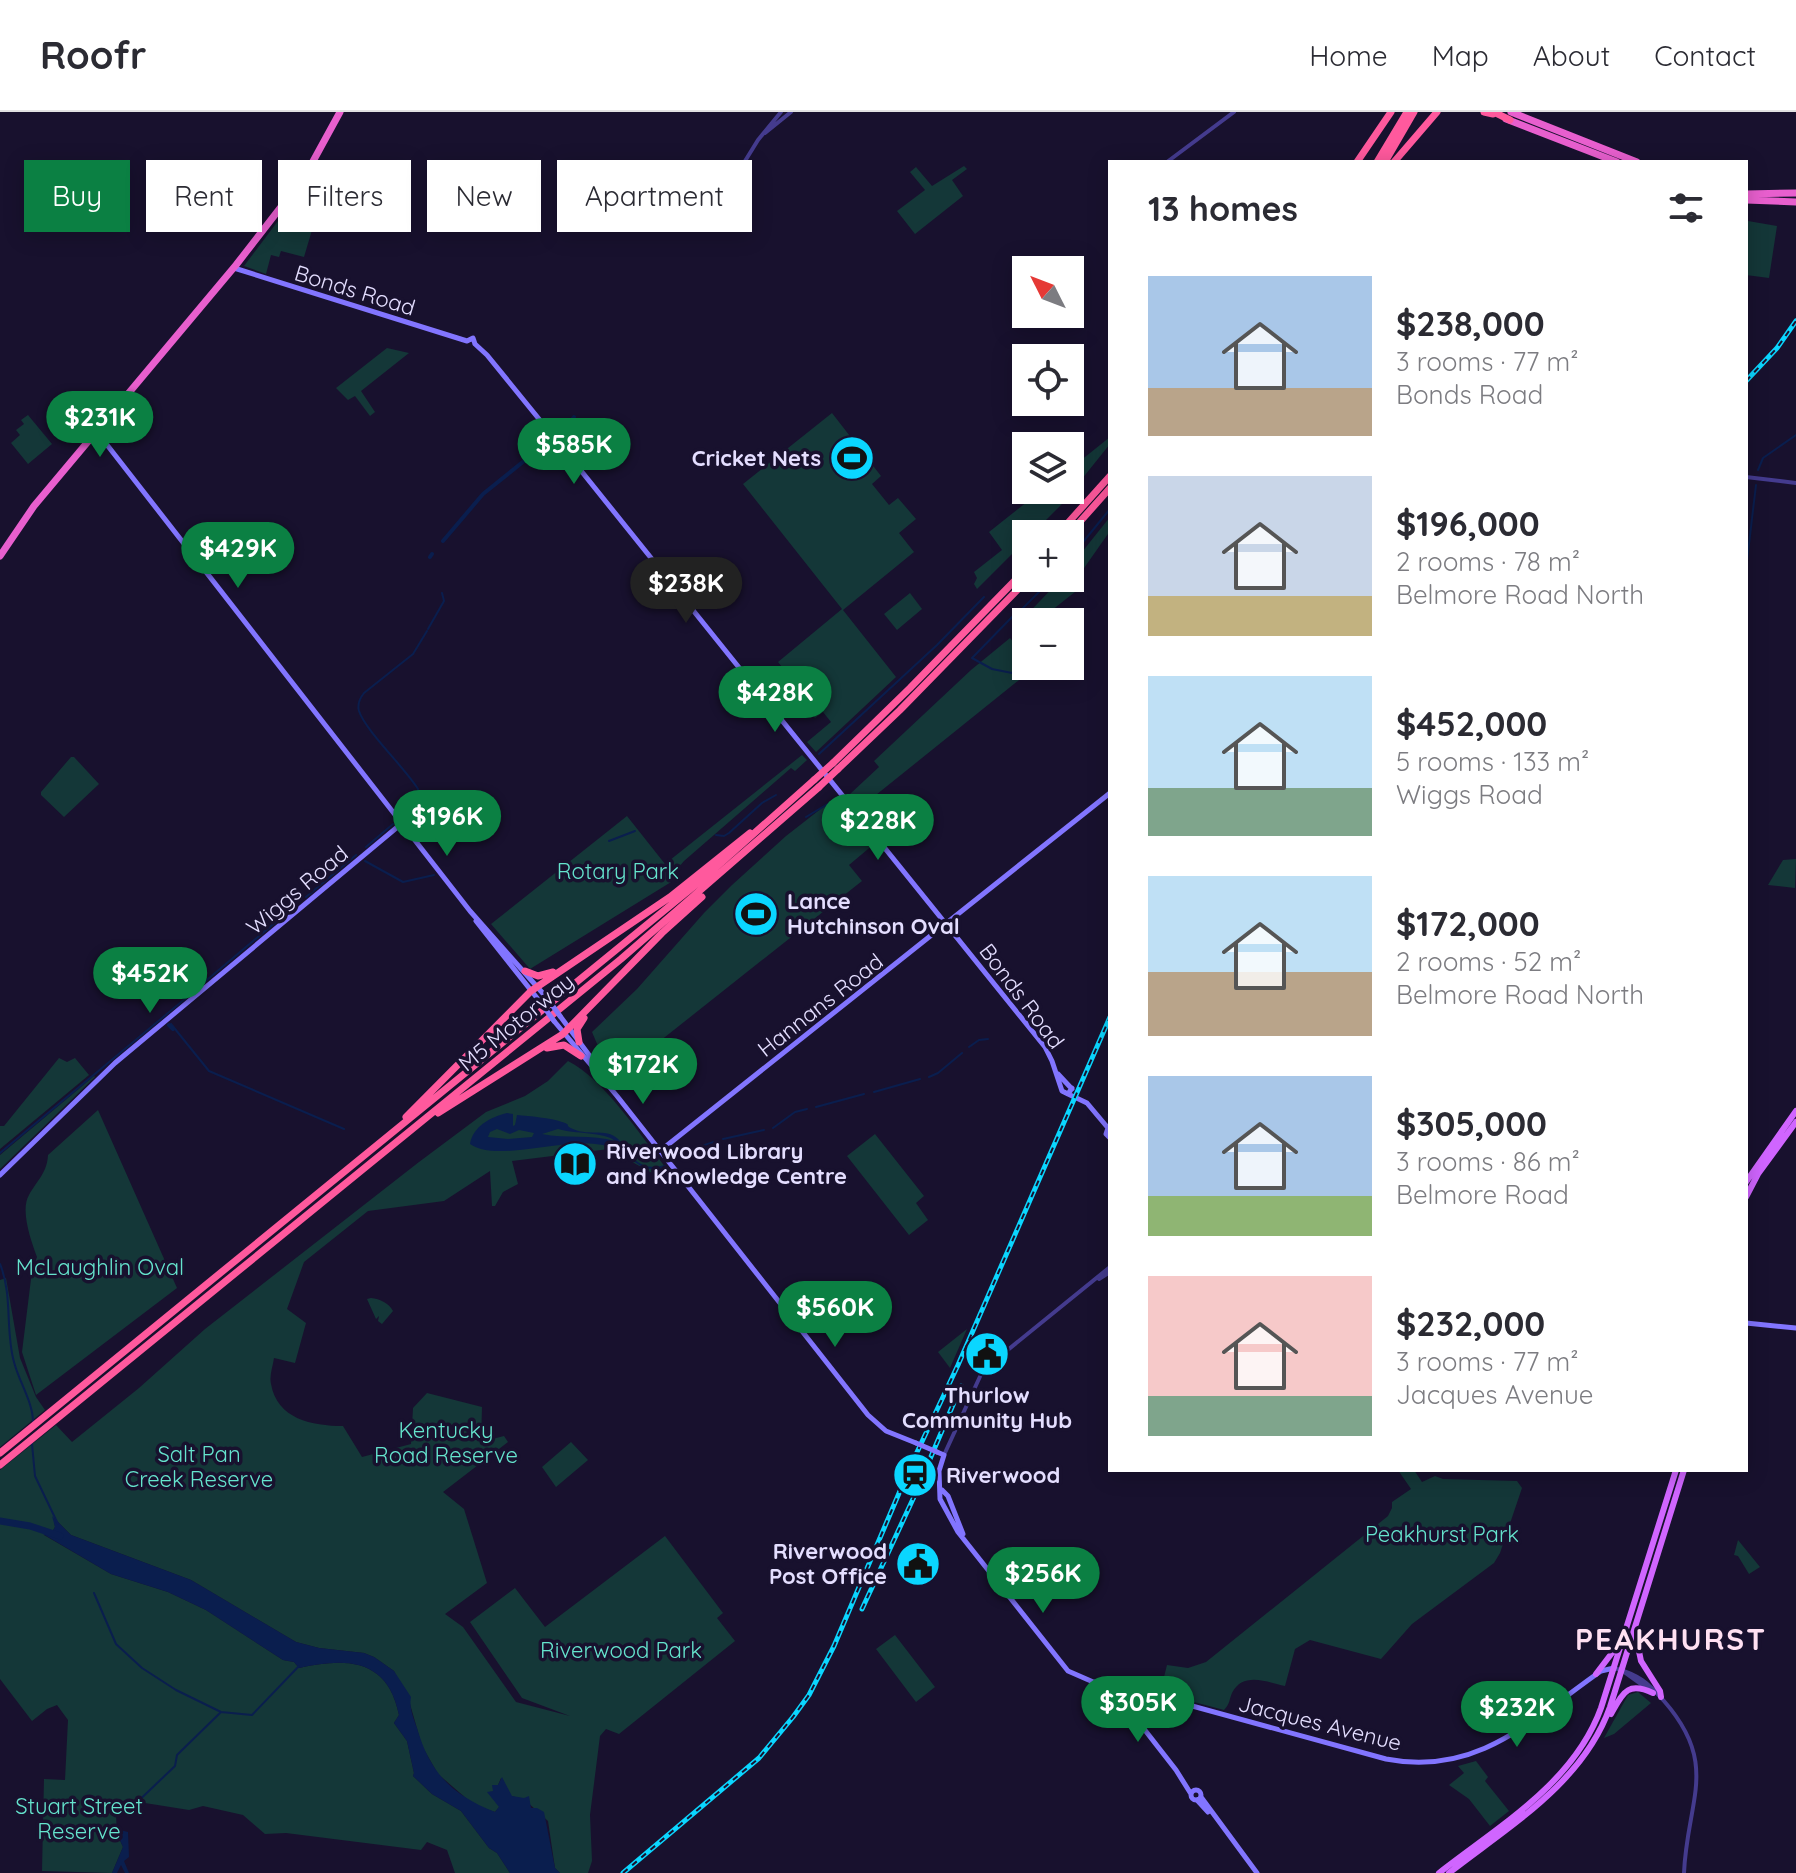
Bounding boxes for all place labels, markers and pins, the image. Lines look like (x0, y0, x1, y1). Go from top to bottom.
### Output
pin: $231K (44, 391, 156, 459)
pin: $585K (518, 418, 630, 486)
sports icon: Cricket Nets (828, 434, 876, 482)
place label: Cricket Nets (692, 444, 821, 472)
pin: $429K (182, 522, 294, 590)
pin: $238K (630, 557, 742, 625)
pin: $428K (719, 666, 831, 734)
pin: $196K (391, 790, 503, 858)
pin: $228K (822, 794, 934, 862)
place label: Lance Hutchinson Oval (787, 887, 960, 940)
sports icon: Lance Hutchinson Oval (732, 890, 780, 938)
pin: $452K (94, 947, 206, 1015)
pin: $172K (587, 1038, 699, 1106)
place label: Riverwood Library and Knowledge Centre (606, 1137, 847, 1190)
library icon: Riverwood Library and Knowledge Centre (551, 1140, 599, 1188)
pin: $560K (779, 1281, 891, 1349)
public building icon: Thurlow Community Hub (963, 1330, 1011, 1378)
place label: Thurlow Community Hub (902, 1381, 1072, 1434)
station icon: Riverwood (891, 1451, 939, 1499)
place label: Riverwood (946, 1461, 1060, 1489)
place label: Riverwood Post Office (769, 1537, 887, 1590)
public building icon: Riverwood Post Office (894, 1540, 942, 1588)
pin: $256K (987, 1547, 1099, 1615)
pin: $305K (1082, 1676, 1194, 1744)
pin: $232K (1461, 1681, 1573, 1749)

